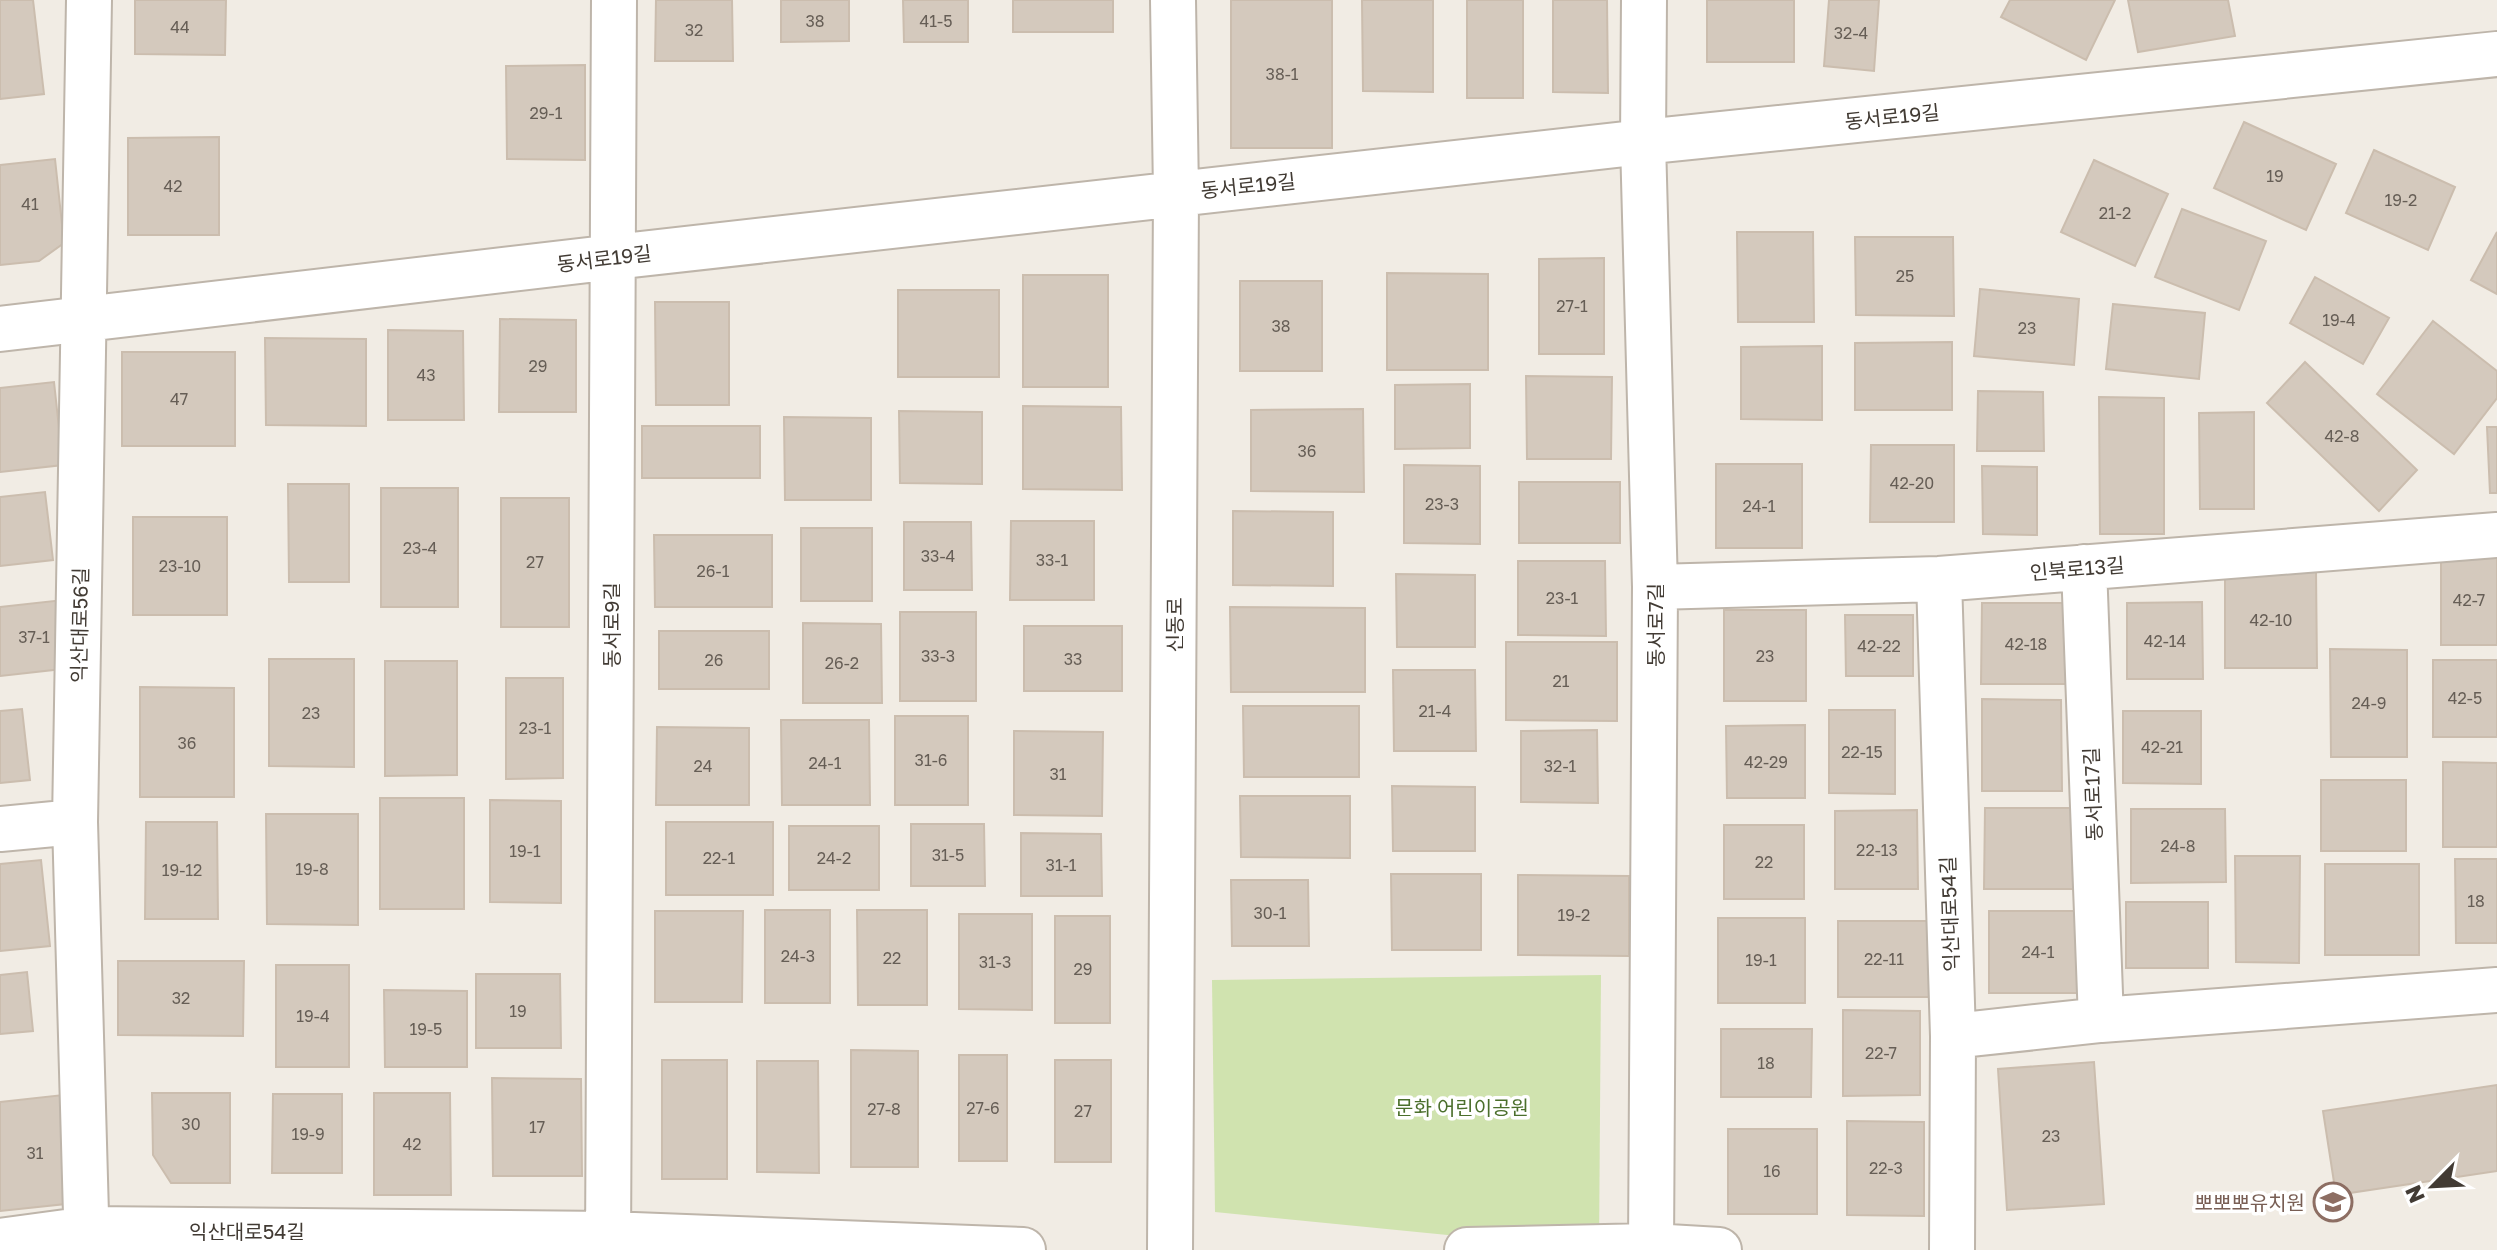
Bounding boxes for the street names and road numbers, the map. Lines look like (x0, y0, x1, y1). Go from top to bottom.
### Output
street label: 동서로19길 (1843, 99, 1941, 133)
street label: 동서로19길 (1199, 168, 1297, 202)
street label: 동서로19길 (555, 240, 653, 276)
street label: 인북로13길 (2029, 552, 2125, 584)
street label: 익산대로56길 (66, 567, 92, 683)
street label: 동서로9길 (599, 582, 623, 668)
street label: 동서로7길 (1643, 583, 1667, 667)
street label: 신동로 (1162, 597, 1186, 653)
street label: 동서로17길 (2078, 747, 2106, 841)
street label: 익산대로54길 (1935, 856, 1963, 972)
street label: 익산대로54길 (189, 1219, 305, 1243)

